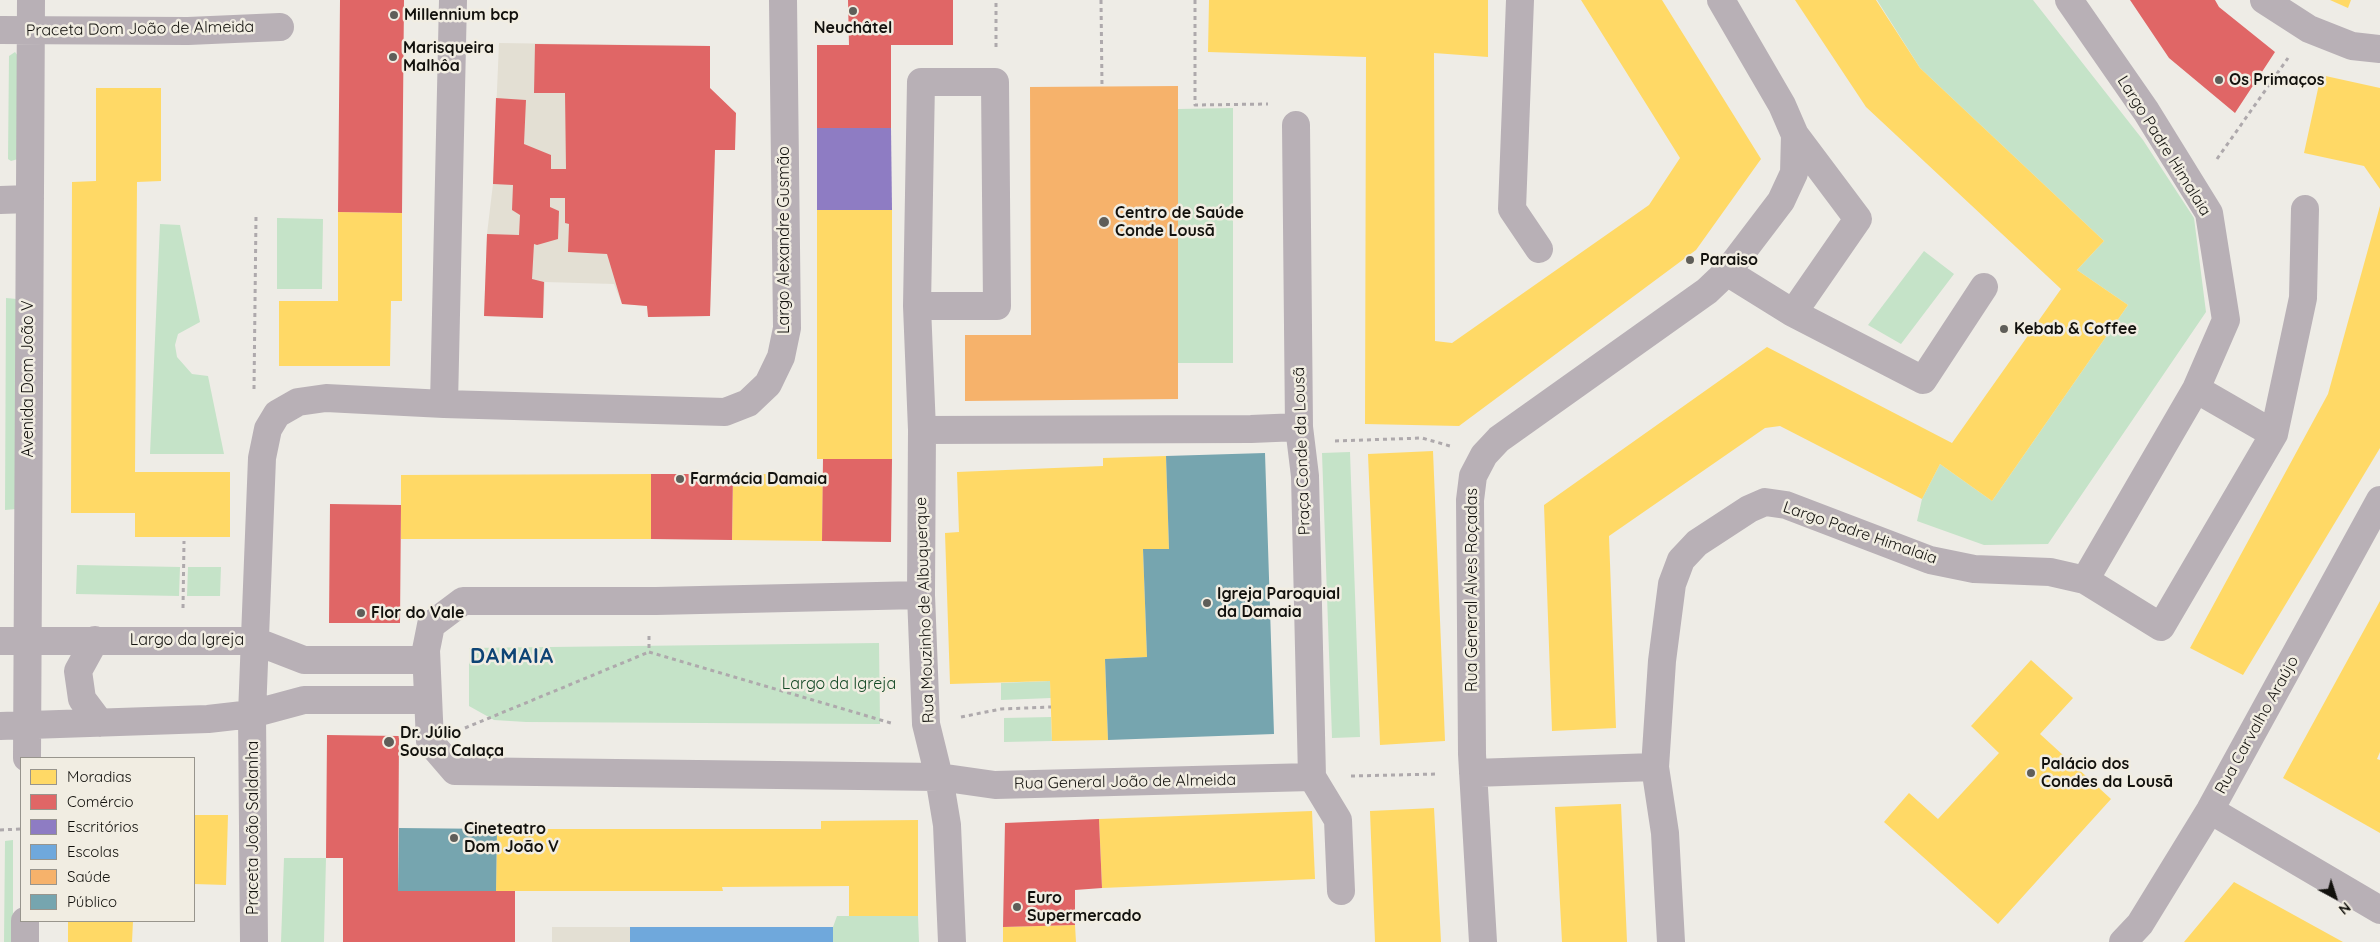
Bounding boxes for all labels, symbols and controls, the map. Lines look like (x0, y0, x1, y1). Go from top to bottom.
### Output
place label: Millennium bcp (404, 5, 519, 25)
marker: Neuchâtel (847, 5, 859, 17)
marker: Millennium bcp (388, 9, 400, 21)
street label: Praceta Dom João de Almeida (26, 17, 254, 41)
place label: Neuchâtel (814, 18, 892, 38)
place label: Marisqueira Malhôa (403, 38, 494, 76)
marker: Marisqueira Malhôa (387, 51, 399, 63)
place label: Os Primaços (2229, 70, 2325, 90)
street label: Largo Padre Himalaia (2113, 72, 2215, 220)
marker: Os Primaços (2213, 74, 2225, 86)
street label: Largo Alexandre Gusmão (774, 146, 794, 334)
place label: Centro de Saúde Conde Lousã (1115, 203, 1244, 241)
marker: Centro de Saúde Conde Lousã (1097, 215, 1111, 229)
place label: Paraiso (1700, 250, 1758, 270)
marker: Paraiso (1684, 254, 1696, 266)
street label: Avenida Dom João V (18, 300, 38, 458)
place label: Kebab & Coffee (2014, 319, 2137, 339)
marker: Kebab & Coffee (1998, 323, 2010, 335)
street label: Praça Conde da Lousã (1289, 367, 1315, 535)
place label: Farmácia Damaia (690, 469, 827, 489)
marker: Farmácia Damaia (674, 473, 686, 485)
street label: Rua General Alves Roçadas (1462, 488, 1482, 692)
street label: Rua Mouzinho de Albuquerque (911, 496, 939, 724)
street label: Largo Padre Himalaia (1780, 498, 1940, 568)
place label: Igreja Paroquial da Damaia (1217, 584, 1340, 622)
marker: Igreja Paroquial da Damaia (1201, 597, 1213, 609)
place label: Flor do Vale (371, 603, 464, 623)
marker: Flor do Vale (355, 607, 367, 619)
street label: Largo da Igreja (130, 630, 244, 650)
district label: DAMAIA (469, 644, 555, 670)
street label: Rua Carvalho Araújo (2211, 653, 2303, 797)
park label: Largo da Igreja (782, 674, 896, 694)
place label: Dr. Júlio Sousa Calaça (400, 723, 504, 761)
marker: Dr. Júlio Sousa Calaça (382, 735, 396, 749)
street label: Praceta João Saldanha (243, 741, 263, 915)
place label: Palácio dos Condes da Lousã (2041, 754, 2173, 792)
legend (20, 757, 195, 922)
text: Moradias (67, 767, 132, 786)
marker: Palácio dos Condes da Lousã (2025, 767, 2037, 779)
street label: Rua General João de Almeida (1014, 770, 1236, 794)
text: Comércio (67, 792, 134, 811)
text: Escritórios (67, 817, 139, 836)
place label: Cineteatro Dom João V (464, 819, 559, 857)
marker: Cineteatro Dom João V (448, 832, 460, 844)
text: Escolas (67, 842, 119, 861)
text: Saúde (67, 867, 110, 886)
north arrow (2310, 872, 2360, 922)
place label: Euro Supermercado (1027, 888, 1142, 926)
text: Público (67, 892, 117, 911)
text: N (2335, 898, 2354, 919)
marker: Euro Supermercado (1011, 901, 1023, 913)

